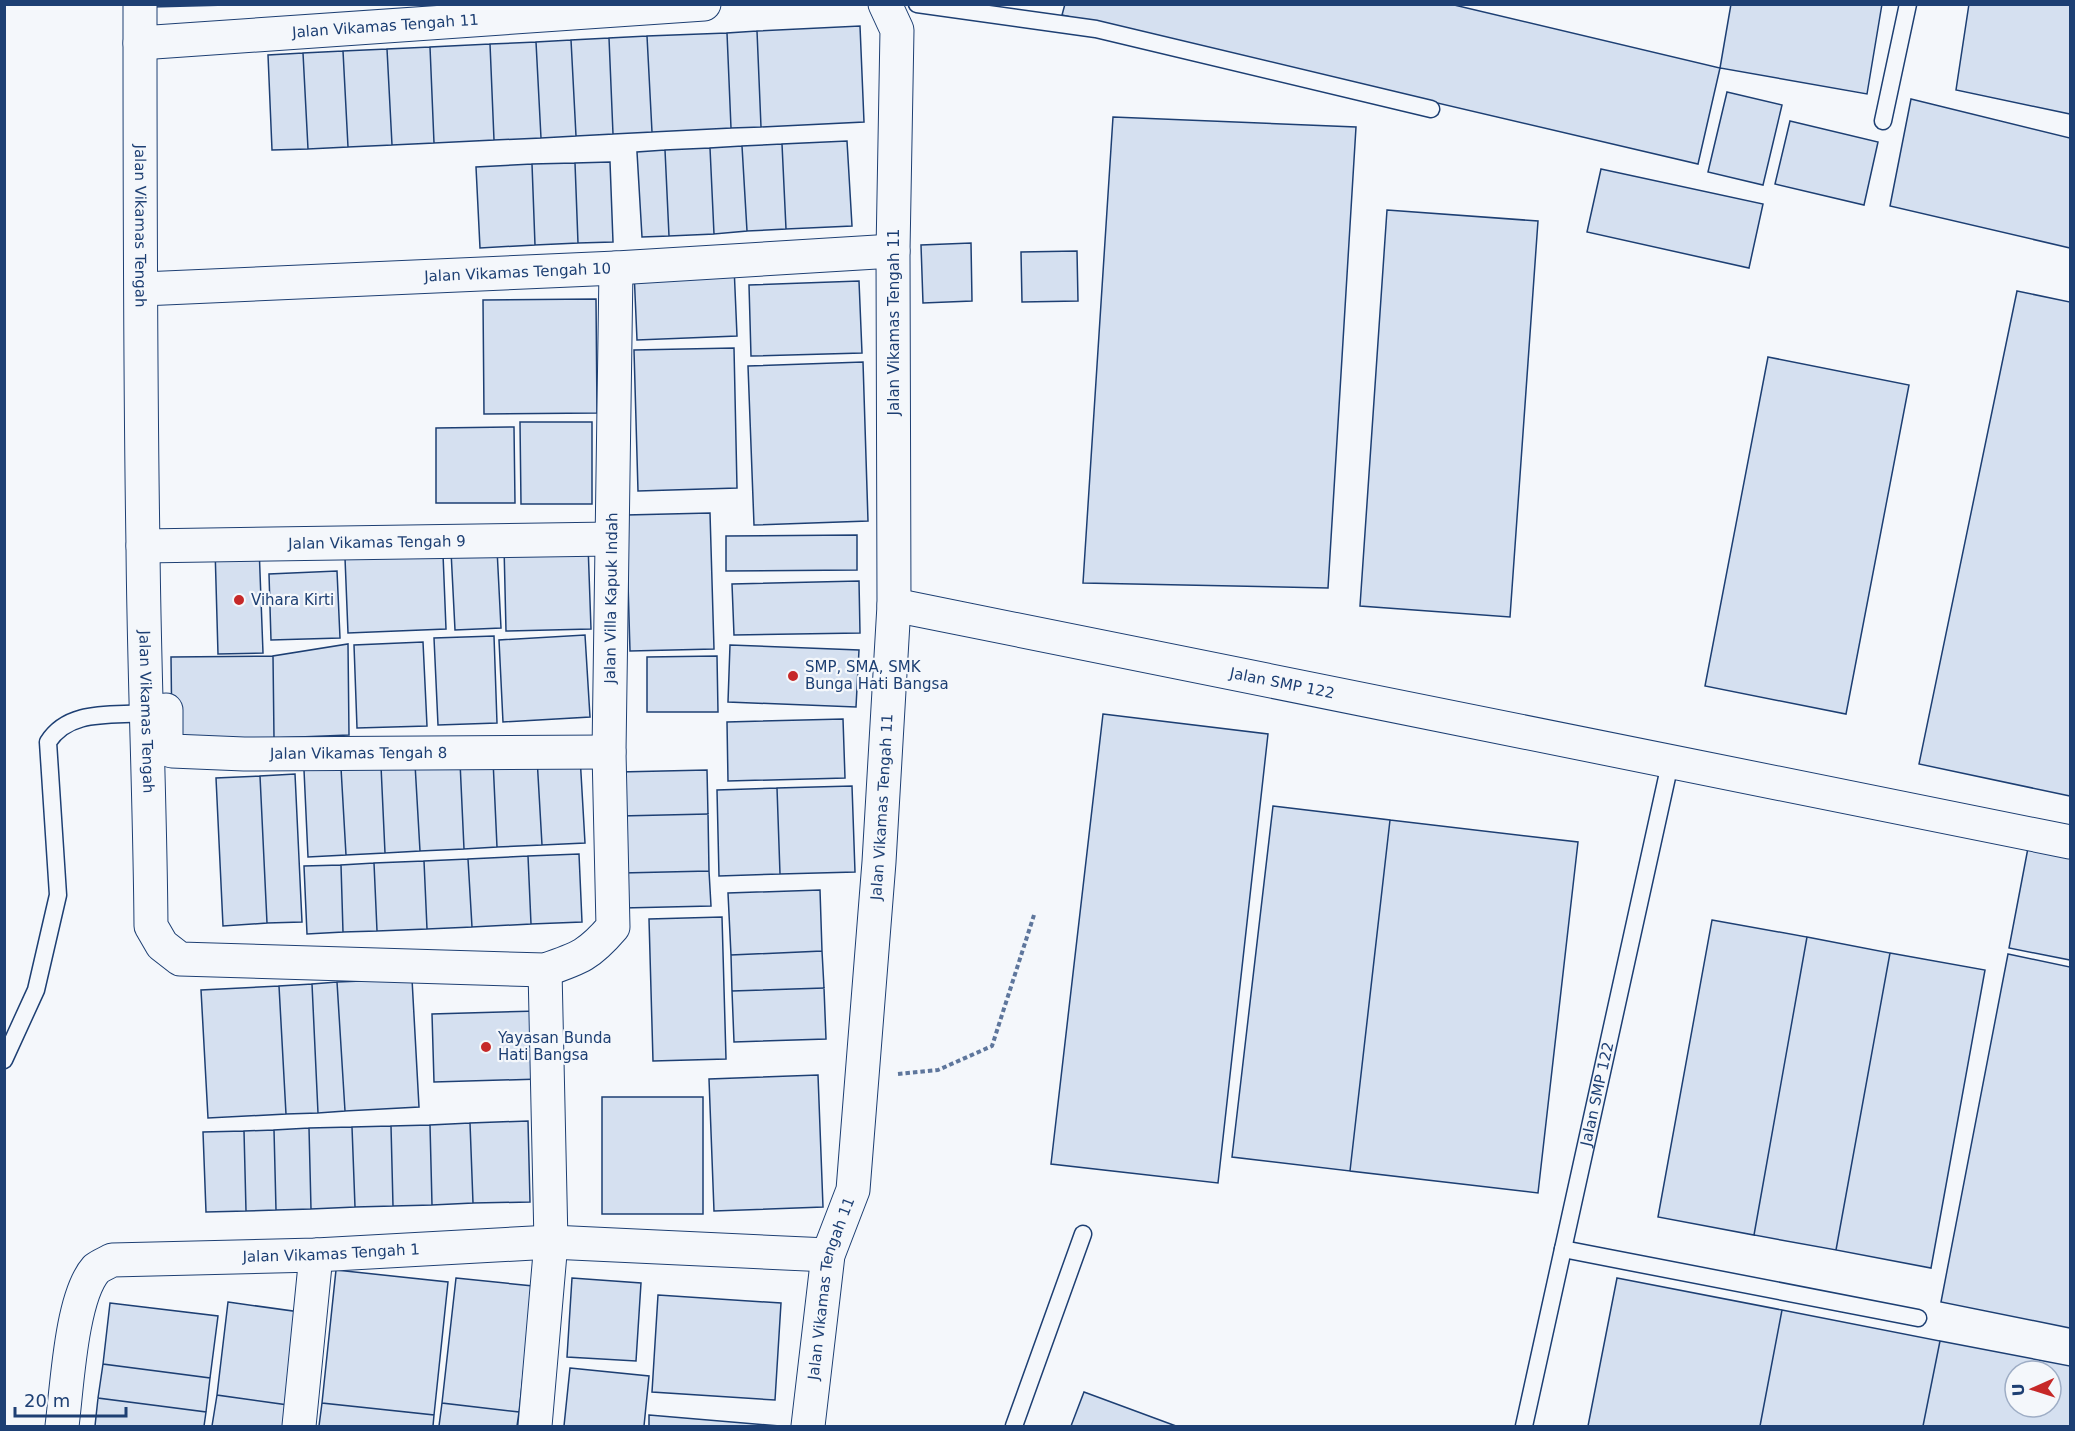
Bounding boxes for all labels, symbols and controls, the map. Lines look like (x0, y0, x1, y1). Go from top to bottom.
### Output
street label: Jalan Vikamas Tengah 11 (291, 11, 479, 42)
street label: Jalan Vikamas Tengah (131, 143, 150, 308)
street label: Jalan Vikamas Tengah 11 (885, 229, 903, 416)
street label: Jalan Vikamas Tengah 10 (423, 259, 611, 286)
street label: Jalan Villa Kapuk Indah (601, 512, 621, 685)
street label: Jalan Vikamas Tengah 9 (287, 532, 466, 553)
place label: Vihara Kirti (251, 591, 334, 609)
marker: Vihara Kirti (232, 593, 246, 607)
street label: Jalan Vikamas Tengah (135, 629, 158, 794)
place label: SMP, SMA, SMK Bunga Hati Bangsa (805, 658, 949, 693)
street label: Jalan SMP 122 (1227, 664, 1336, 703)
marker: SMP, SMA, SMK Bunga Hati Bangsa (786, 669, 800, 683)
street label: Jalan Vikamas Tengah 11 (867, 713, 897, 902)
street label: Jalan Vikamas Tengah 8 (269, 744, 447, 763)
place label: Yayasan Bunda Hati Bangsa (497, 1029, 612, 1064)
marker: Yayasan Bunda Hati Bangsa (479, 1040, 493, 1054)
street label: Jalan SMP 122 (1577, 1040, 1617, 1149)
street label: Jalan Vikamas Tengah 11 (804, 1195, 858, 1382)
street label: Jalan Vikamas Tengah 1 (241, 1240, 420, 1266)
north arrow (2003, 1359, 2063, 1419)
scale bar (15, 1380, 126, 1418)
text: U (2009, 1383, 2028, 1397)
text: 20 m (24, 1390, 70, 1411)

